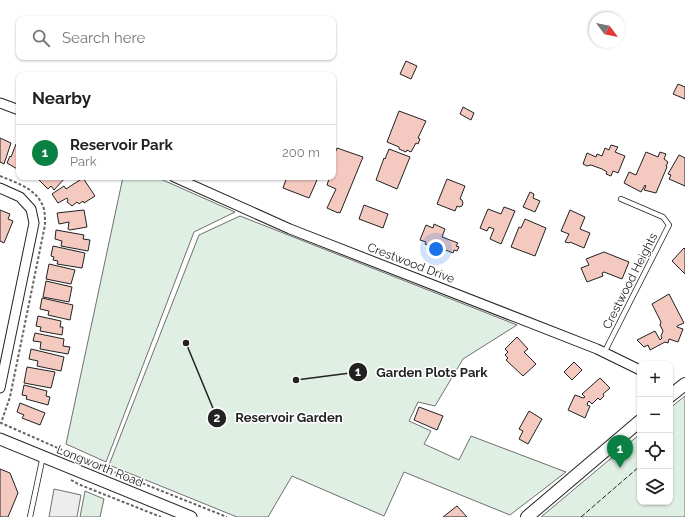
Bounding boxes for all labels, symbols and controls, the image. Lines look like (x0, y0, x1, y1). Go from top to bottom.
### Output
north arrow (589, 12, 625, 48)
search box (16, 16, 336, 60)
icon: search (30, 27, 52, 49)
text: Search here (62, 29, 145, 47)
text: Nearby (32, 88, 91, 108)
text: Reservoir Park (70, 136, 173, 154)
text: 1 (42, 145, 48, 160)
text: 200 m (282, 145, 320, 160)
text: Park (70, 154, 97, 169)
street label: Crestwood Heights (600, 230, 660, 331)
your location (426, 239, 446, 259)
street label: Crestwood Drive (366, 240, 456, 286)
callout: Garden Plots Park (348, 360, 495, 385)
map controls (637, 361, 673, 505)
button: + (637, 361, 673, 397)
text: 1 (355, 365, 361, 379)
text: Garden Plots Park (376, 365, 488, 380)
button: − (637, 397, 673, 433)
callout: Reservoir Garden (207, 405, 351, 430)
text: Reservoir Garden (235, 410, 343, 425)
text: 2 (214, 411, 221, 425)
button: locate (637, 433, 673, 469)
pin: 1 (607, 435, 633, 468)
street label: Longworth Road (55, 442, 145, 490)
button: layers (637, 469, 673, 505)

